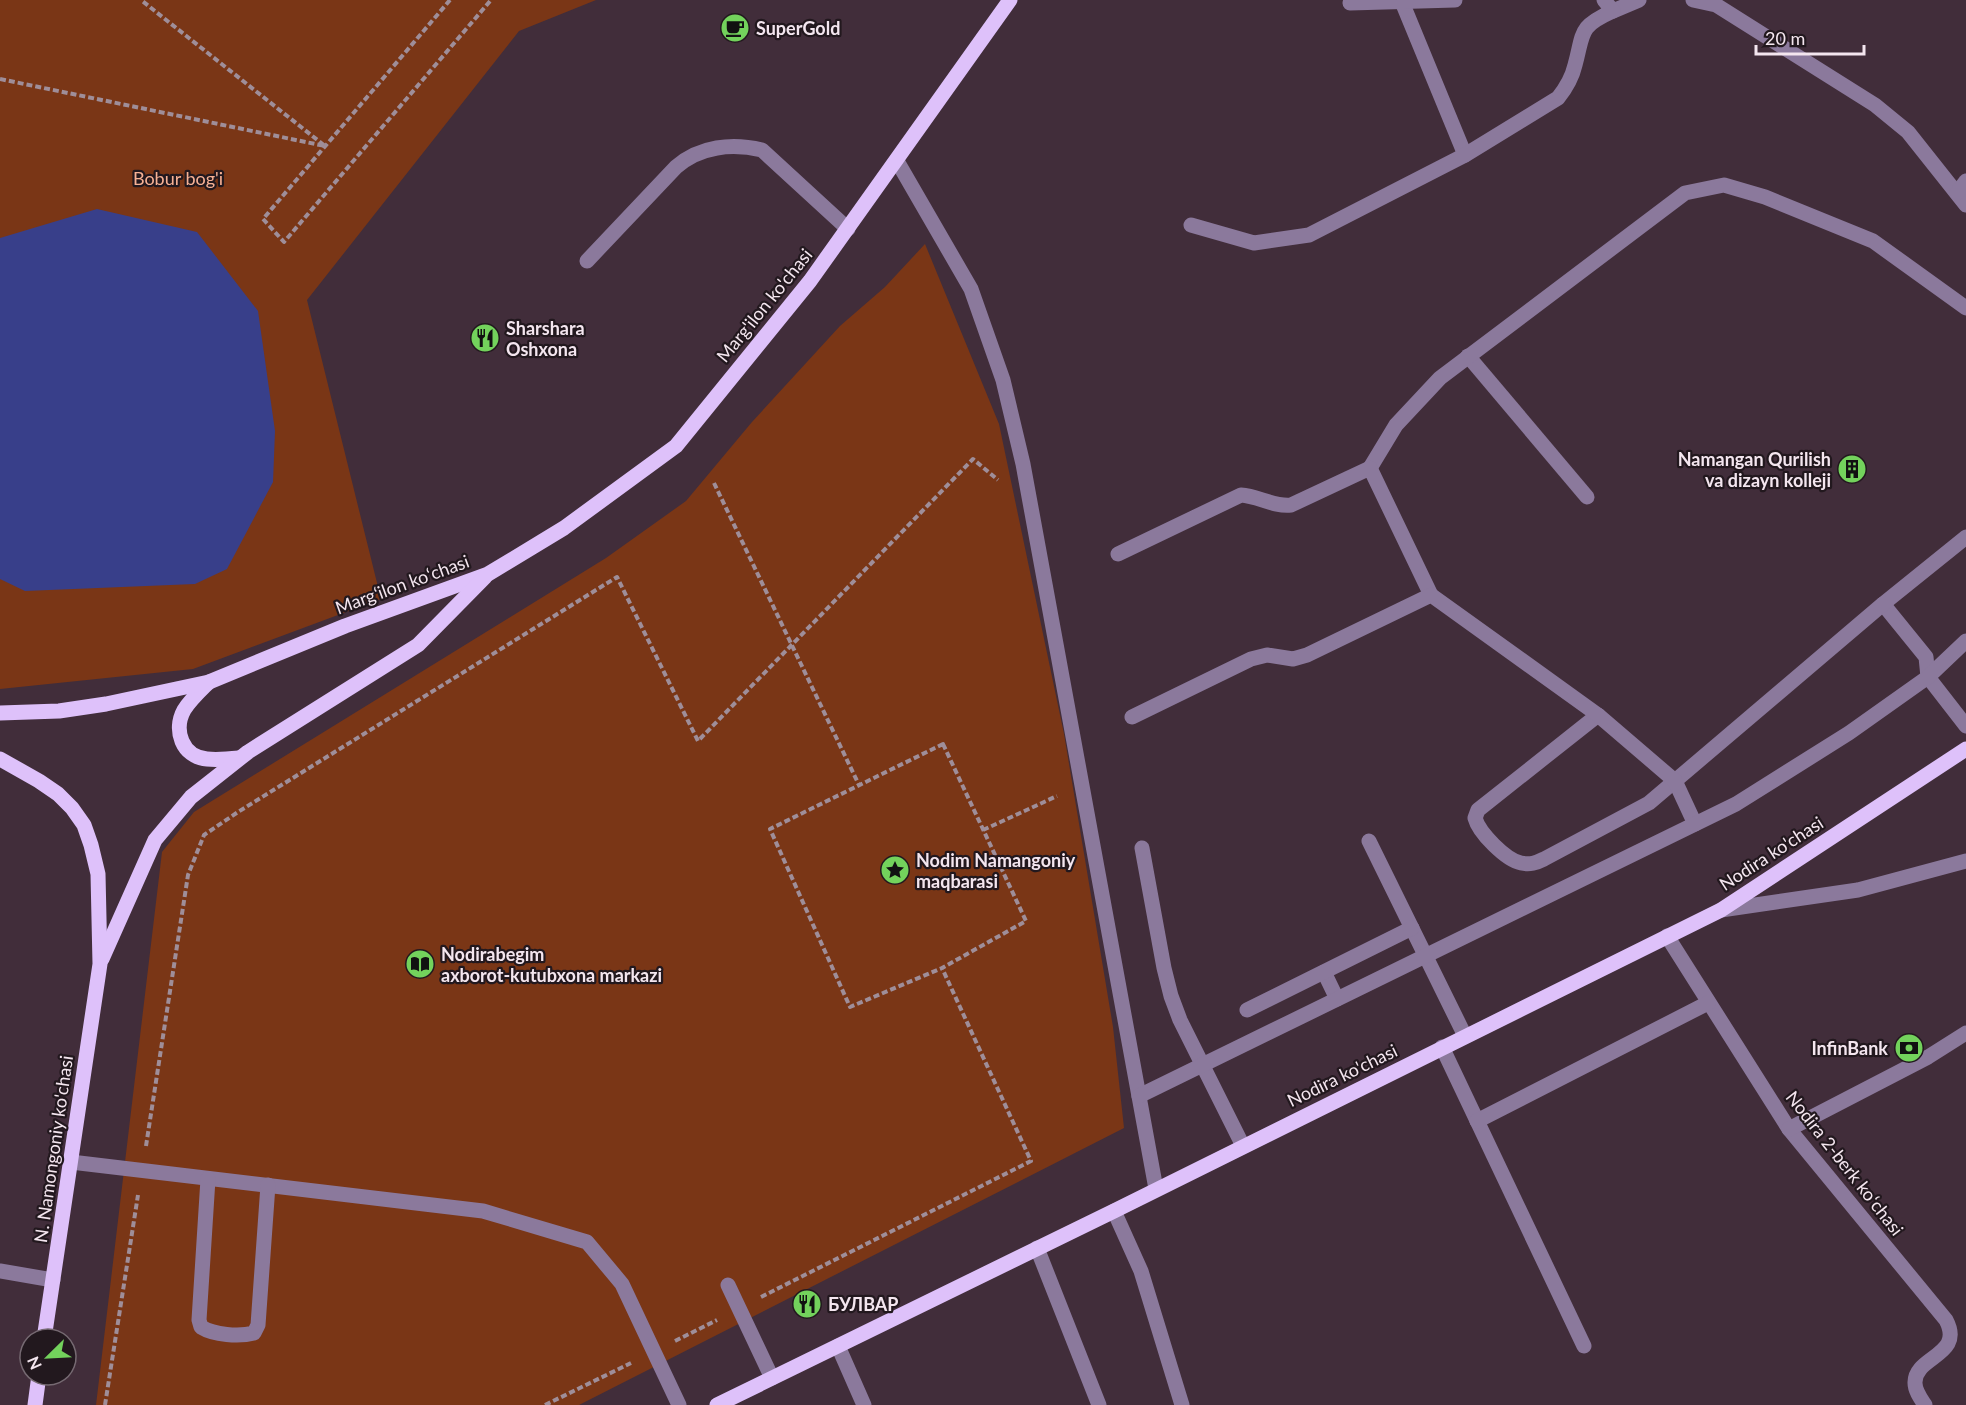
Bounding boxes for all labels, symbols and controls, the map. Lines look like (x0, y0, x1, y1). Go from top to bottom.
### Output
cafe icon: SuperGold (719, 12, 751, 44)
place label: SuperGold (756, 17, 840, 39)
scale bar (1756, 18, 1864, 56)
text: 20 m (1765, 27, 1805, 49)
park label: Bobur bog'i (133, 167, 223, 189)
street label: Marg'ilon ko'chasi (712, 244, 816, 366)
place label: Sharshara Oshxona (506, 317, 585, 360)
restaurant icon: Sharshara Oshxona (469, 322, 501, 354)
place label: Namangan Qurilish va dizayn kolleji (1678, 448, 1831, 491)
building icon: Namangan Qurilish va dizayn kolleji (1836, 453, 1868, 485)
street label: Margʻilon koʻchasi (332, 550, 472, 618)
street label: Nodira ko'chasi (1715, 811, 1827, 895)
place label: Nodim Namangoniy maqbarasi (916, 849, 1076, 892)
place icon: Nodim Namangoniy maqbarasi (879, 854, 911, 886)
place label: Nodirabegim axborot-kutubxona markazi (441, 943, 662, 986)
library icon: Nodirabegim axborot-kutubxona markazi (404, 948, 436, 980)
bank icon: InfinBank (1893, 1032, 1925, 1064)
place label: InfinBank (1811, 1037, 1888, 1059)
street label: Nodira ko'chasi (1283, 1039, 1401, 1111)
street label: N. Namongoniy ko'chasi (29, 1054, 77, 1244)
street label: Nodira 2-berk koʻchasi (1782, 1086, 1908, 1240)
restaurant icon: БУЛВАР (791, 1288, 823, 1320)
place label: БУЛВАР (828, 1293, 898, 1315)
north arrow (18, 1327, 78, 1387)
text: N (23, 1354, 45, 1373)

